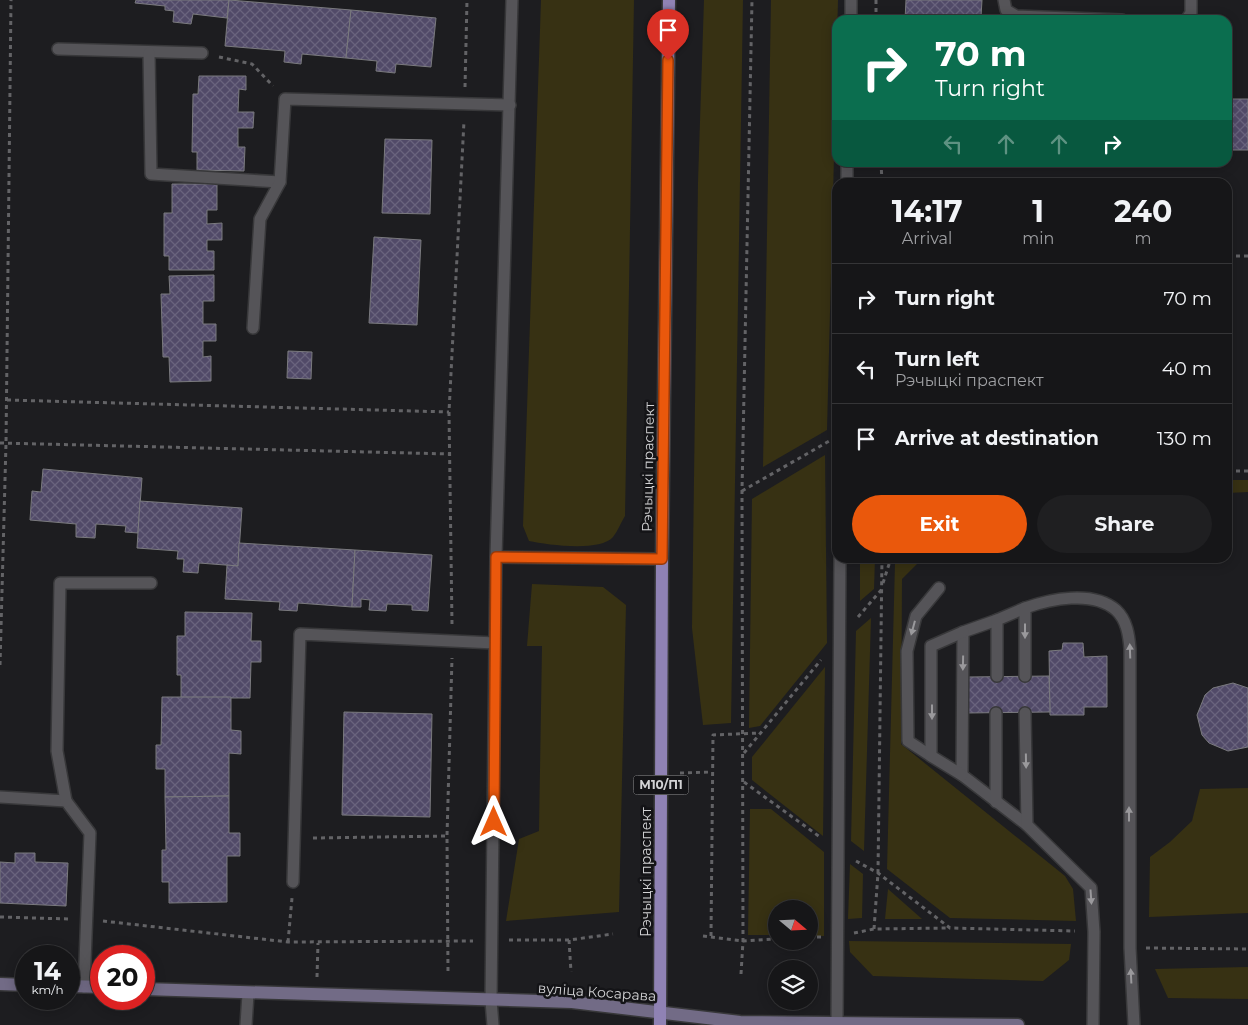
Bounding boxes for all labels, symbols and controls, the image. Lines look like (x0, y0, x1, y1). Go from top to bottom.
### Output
pin (647, 9, 689, 60)
icon: arrive (654, 16, 682, 44)
text: 70 m (935, 32, 1026, 75)
icon: right (852, 35, 917, 100)
text: Turn right (935, 75, 1045, 102)
icon: left (939, 130, 967, 158)
icon: ahead (992, 130, 1020, 158)
icon: ahead (1045, 130, 1073, 158)
icon: right (1098, 130, 1126, 158)
text: 14:17 (892, 193, 963, 230)
text: 1 (1032, 193, 1044, 230)
text: 240 (1114, 193, 1172, 230)
text: Arrival (902, 229, 952, 248)
text: min (1022, 229, 1054, 248)
text: m (1135, 229, 1152, 248)
icon: right (852, 285, 880, 313)
text: Turn right (895, 287, 995, 310)
text: 70 m (1163, 287, 1212, 310)
text: Turn left (895, 348, 980, 371)
icon: left (852, 355, 880, 383)
text: 40 m (1162, 357, 1212, 380)
text: Рэчыцкі праспект (895, 371, 1044, 390)
street label: Рэчыцкі праспект (638, 402, 658, 532)
icon: arrive (852, 425, 880, 453)
text: Arrive at destination (895, 427, 1099, 450)
text: 130 m (1157, 427, 1212, 450)
button: Exit (852, 495, 1027, 553)
button: Share (1037, 495, 1212, 553)
one-way arrow (909, 621, 917, 636)
one-way arrow (1021, 623, 1029, 639)
one-way arrow (1125, 643, 1133, 659)
one-way arrow (959, 655, 967, 671)
one-way arrow (928, 704, 936, 720)
one-way arrow (1022, 754, 1030, 770)
road number: М10/П1 (634, 776, 688, 794)
position arrow (467, 795, 519, 847)
one-way arrow (1125, 806, 1133, 822)
street label: Рэчыцкі праспект (637, 807, 655, 937)
one-way arrow (1088, 889, 1096, 905)
north arrow (768, 900, 818, 950)
map controls (768, 900, 818, 1010)
speed limit sign: 20 (90, 945, 155, 1010)
text: 14 (34, 956, 61, 986)
button: layers (768, 960, 818, 1010)
one-way arrow (1127, 968, 1135, 984)
street label: вуліца Косарава (537, 979, 657, 1005)
text: km/h (31, 982, 64, 997)

